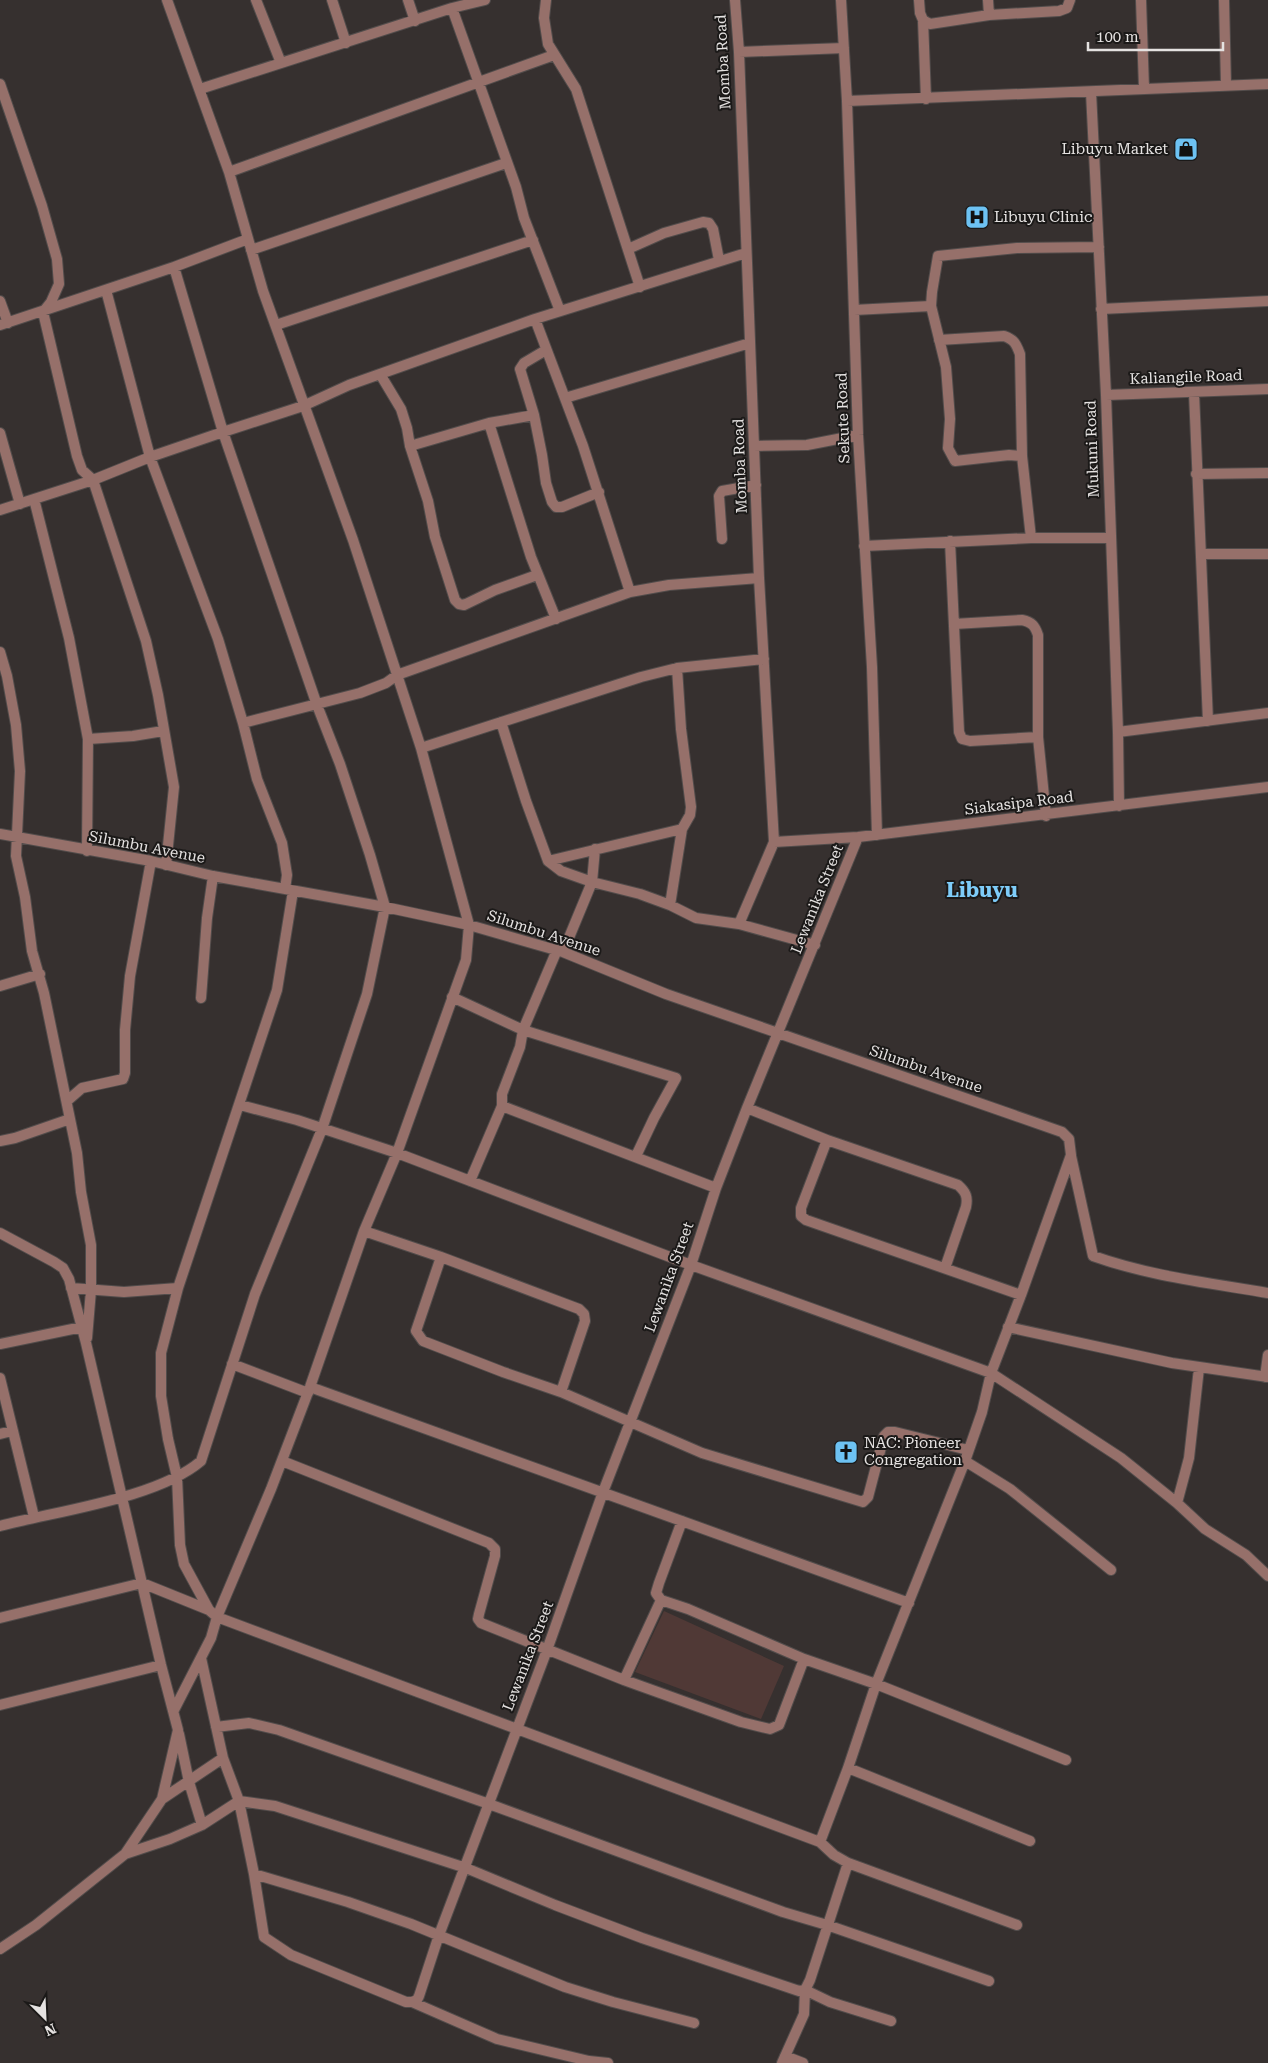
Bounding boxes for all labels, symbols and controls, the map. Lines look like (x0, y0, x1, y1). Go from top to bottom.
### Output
street label: Momba Road (712, 14, 734, 110)
scale bar (1088, 20, 1223, 52)
text: 100 m (1096, 28, 1139, 46)
shop icon: Libuyu Market (1173, 136, 1199, 162)
place label: Libuyu Market (1061, 140, 1168, 158)
hospital icon: Libuyu Clinic (964, 204, 990, 230)
place label: Libuyu Clinic (994, 208, 1092, 226)
street label: Kaliangile Road (1129, 366, 1243, 388)
street label: Sekute Road (832, 372, 854, 464)
street label: Mukuni Road (1081, 400, 1103, 498)
street label: Momba Road (729, 418, 751, 514)
street label: Siakasipa Road (963, 787, 1075, 819)
street label: Silumbu Avenue (87, 827, 207, 867)
street label: Lewanika Street (787, 841, 847, 956)
district label: Libuyu (946, 878, 1018, 902)
street label: Silumbu Avenue (485, 906, 603, 960)
street label: Silumbu Avenue (867, 1041, 985, 1097)
street label: Lewanika Street (641, 1219, 697, 1335)
place label: NAC: Pioneer Congregation (864, 1434, 962, 1469)
church icon: NAC: Pioneer Congregation (833, 1439, 859, 1465)
street label: Lewanika Street (499, 1598, 557, 1713)
north arrow (20, 1993, 70, 2043)
text: N (42, 2020, 58, 2039)

